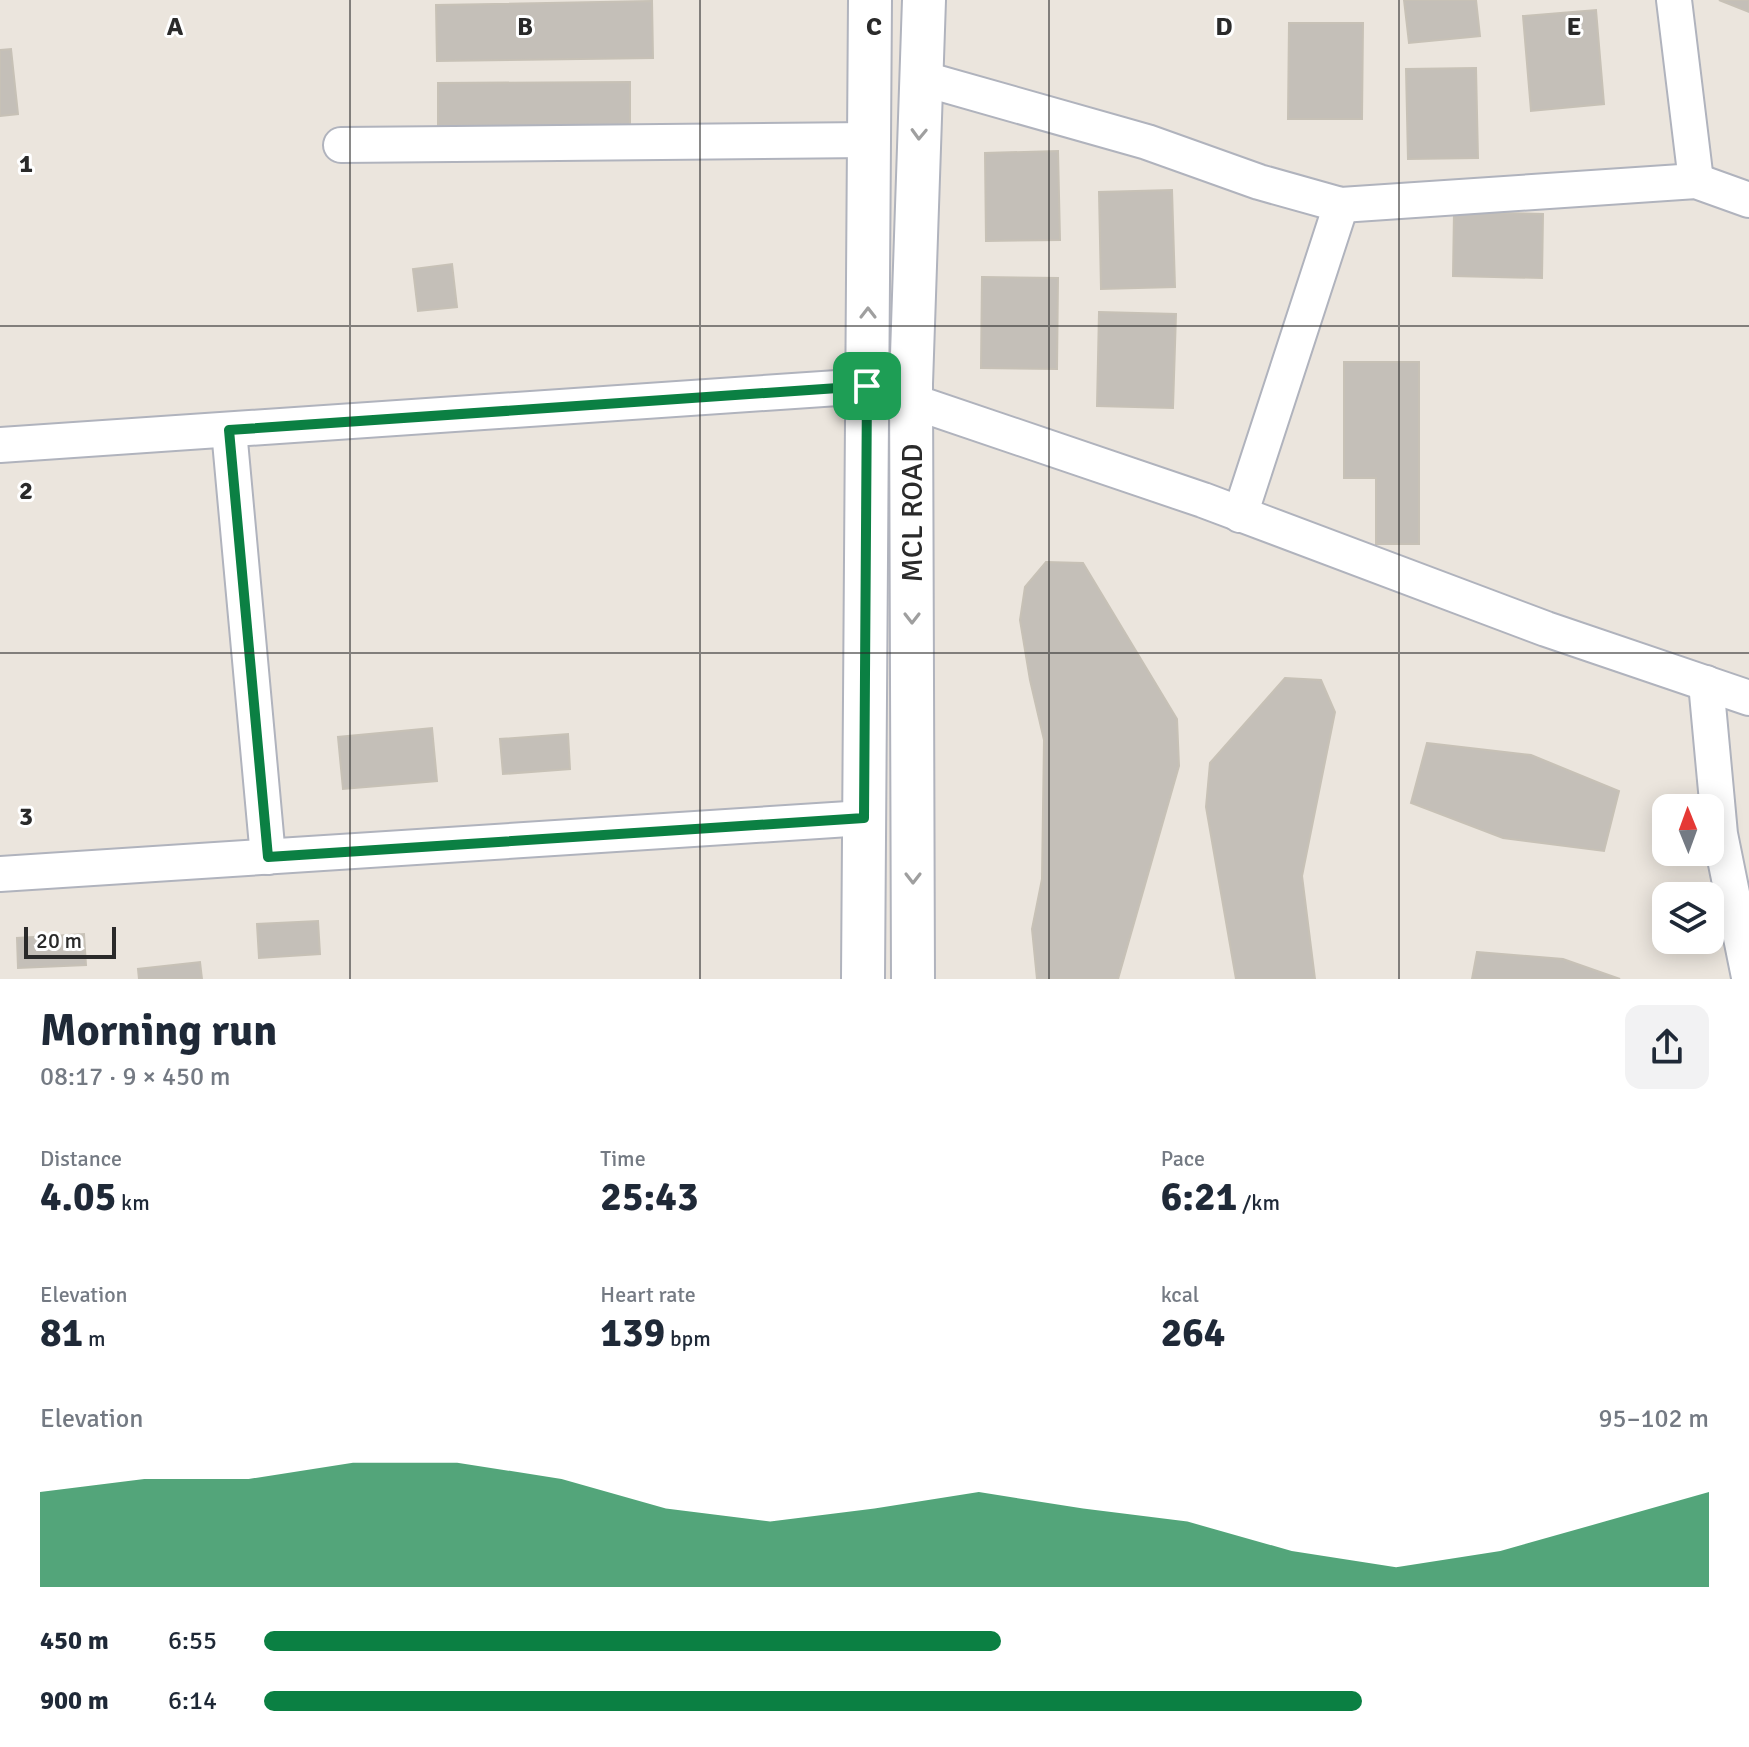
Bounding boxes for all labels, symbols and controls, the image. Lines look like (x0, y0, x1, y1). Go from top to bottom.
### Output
text: A (167, 11, 184, 43)
text: B (517, 11, 533, 43)
text: C (866, 11, 882, 43)
text: D (1215, 11, 1233, 43)
text: E (1567, 11, 1581, 43)
one-way arrow (911, 128, 928, 141)
text: 1 (19, 148, 33, 180)
one-way arrow (859, 306, 877, 319)
pin (833, 352, 901, 420)
icon: arrive (845, 364, 889, 408)
street label: MCL ROAD (894, 444, 931, 583)
text: 2 (19, 475, 33, 507)
one-way arrow (903, 612, 921, 625)
north arrow (1652, 794, 1724, 866)
map controls (1652, 794, 1724, 954)
text: 3 (19, 801, 33, 833)
one-way arrow (904, 872, 922, 885)
button: layers (1652, 882, 1724, 954)
scale bar (24, 923, 116, 959)
text: 20 m (36, 927, 82, 954)
text: Morning run (40, 1004, 277, 1058)
button: share (1625, 1005, 1709, 1089)
text: 08:17 · 9 × 450 m (40, 1061, 231, 1093)
text: Distance (40, 1145, 122, 1172)
text: Time (600, 1145, 646, 1172)
text: Pace (1161, 1145, 1205, 1172)
text: 4.05 (40, 1172, 116, 1222)
text: 25:43 (600, 1172, 699, 1222)
text: 6:21 (1161, 1172, 1237, 1222)
text: km (116, 1189, 150, 1216)
text: /km (1237, 1189, 1280, 1216)
text: Elevation (40, 1281, 128, 1308)
text: Heart rate (600, 1281, 696, 1308)
text: kcal (1161, 1281, 1199, 1308)
text: 81 (40, 1308, 83, 1358)
text: 139 (600, 1308, 665, 1358)
text: 264 (1161, 1308, 1225, 1358)
text: m (83, 1325, 106, 1352)
text: bpm (665, 1325, 711, 1352)
text: Elevation (40, 1403, 144, 1435)
text: 95–102 m (1599, 1403, 1709, 1435)
text: 450 m (40, 1625, 109, 1657)
text: 6:55 (168, 1625, 217, 1657)
text: 900 m (40, 1685, 109, 1717)
text: 6:14 (168, 1685, 217, 1717)

